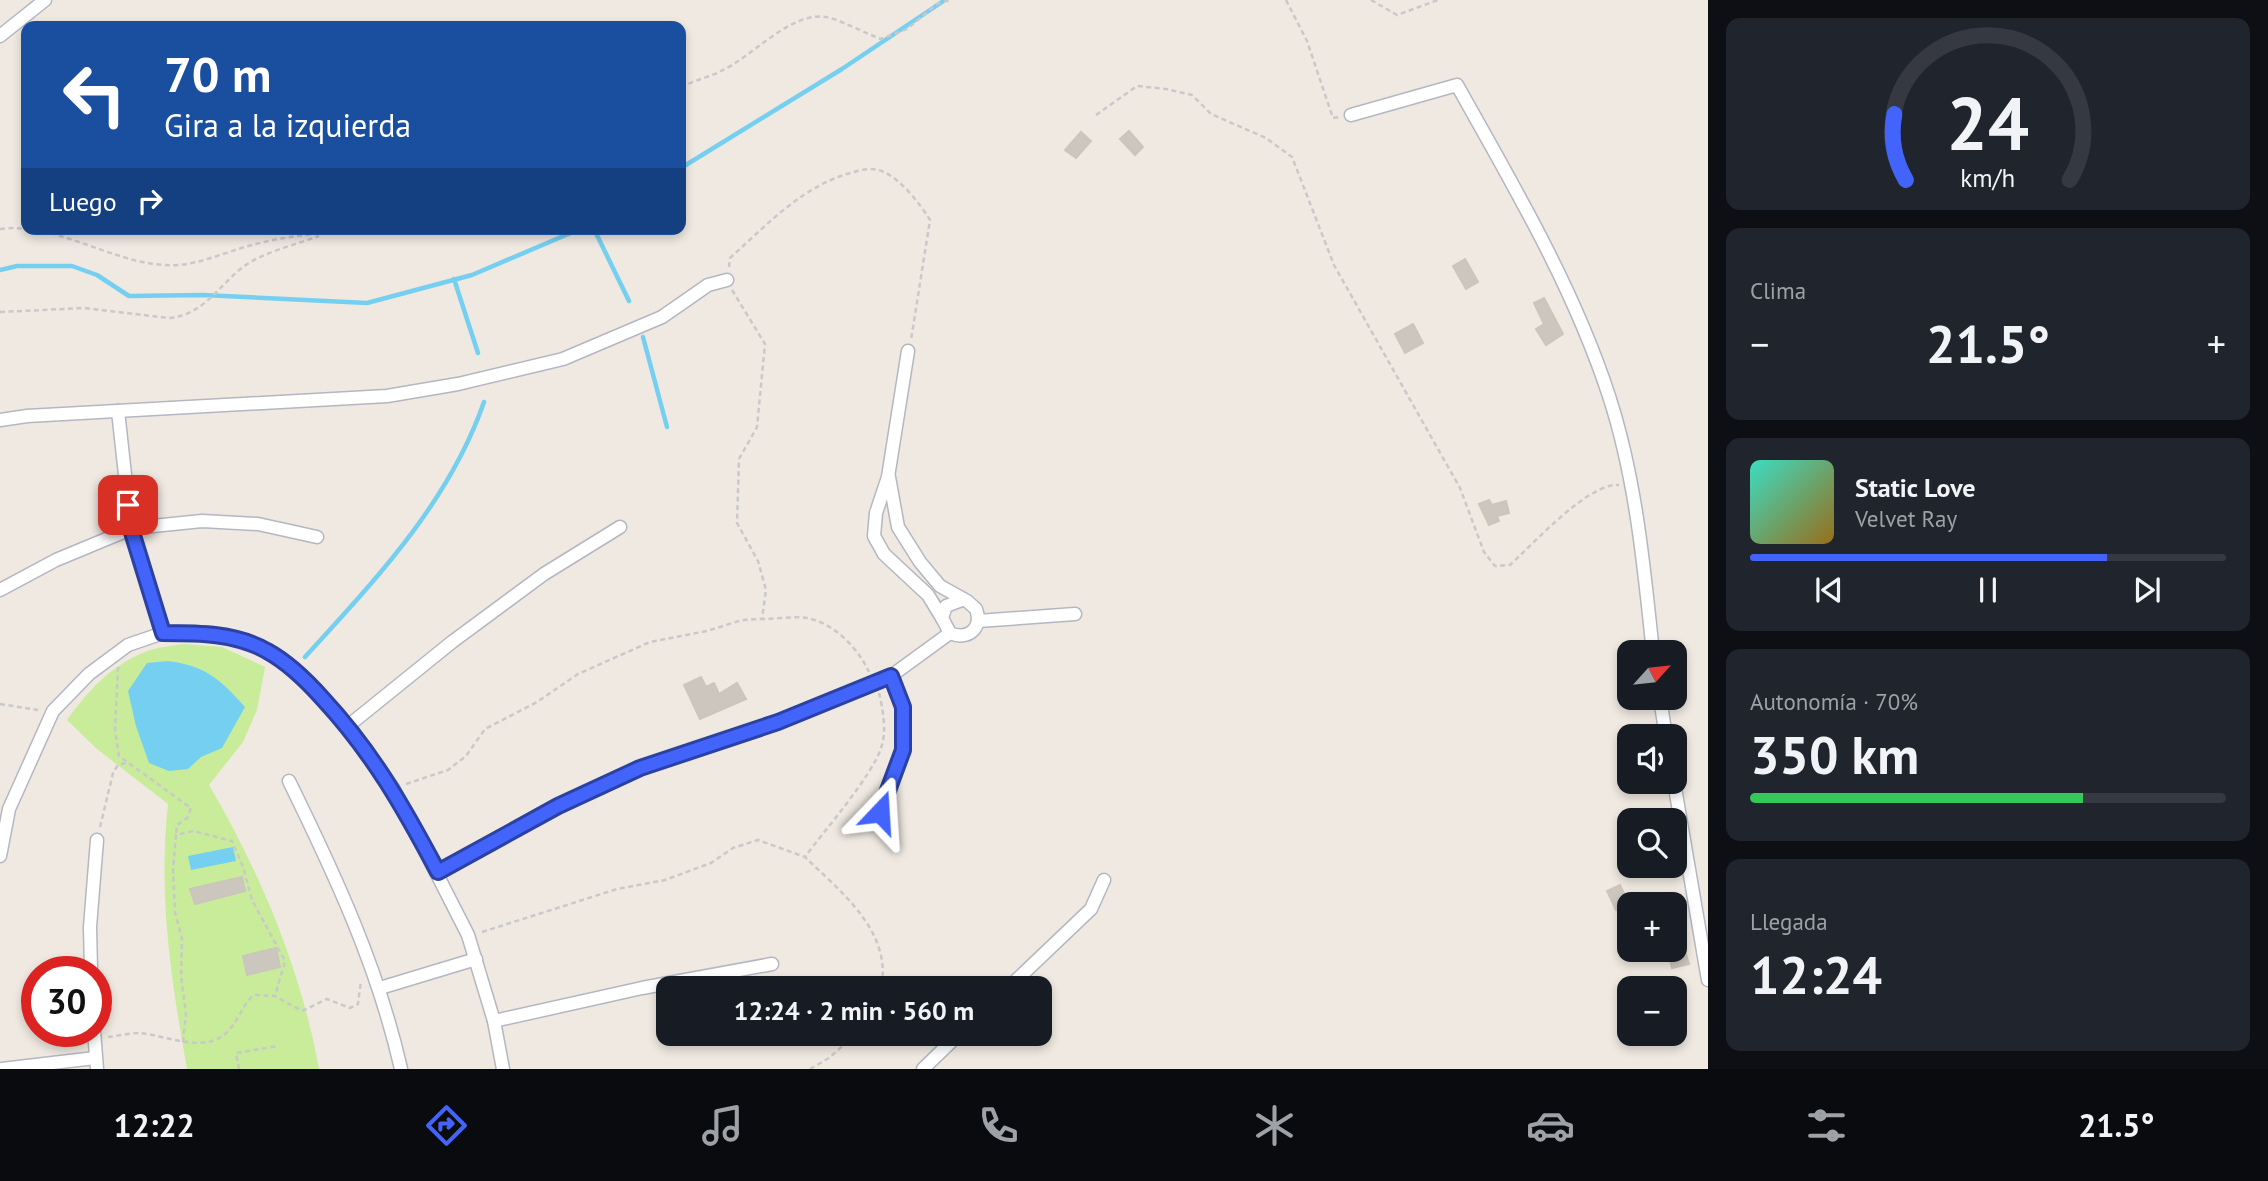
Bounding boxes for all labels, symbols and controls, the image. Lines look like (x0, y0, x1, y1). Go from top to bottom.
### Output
text: 70 m (164, 42, 271, 106)
icon: left (49, 49, 140, 140)
text: 24 (1947, 76, 2029, 170)
text: Gira a la izquierda (164, 104, 411, 146)
text: km/h (1961, 162, 2015, 194)
icon: right (131, 182, 169, 220)
text: Luego (49, 185, 117, 218)
text: Clima (1750, 276, 1806, 305)
text: 21.5° (1926, 310, 2050, 377)
text: − (1750, 319, 1769, 368)
text: + (2207, 319, 2226, 368)
text: Static Love (1855, 471, 1976, 504)
pin (98, 475, 158, 535)
icon: arrive (109, 486, 147, 524)
text: Velvet Ray (1855, 504, 1957, 533)
icon: previous (1810, 571, 1848, 609)
icon: pause (1969, 571, 2007, 609)
icon: next (2128, 571, 2166, 609)
north arrow (1617, 640, 1687, 710)
map controls (1617, 640, 1687, 1046)
text: Autonomía · 70% (1750, 687, 1918, 716)
text: 350 km (1750, 721, 1919, 788)
button: sound (1617, 724, 1687, 794)
position arrow (843, 775, 917, 849)
button: search (1617, 808, 1687, 878)
button: + (1617, 892, 1687, 962)
text: Llegada (1750, 907, 1828, 936)
text: 12:24 (1750, 941, 1882, 1008)
speed limit sign: 30 (21, 956, 112, 1047)
button: − (1617, 976, 1687, 1046)
text: 12:24 · 2 min · 560 m (734, 994, 974, 1027)
icon: directions (422, 1101, 471, 1150)
icon: music (698, 1101, 747, 1150)
icon: phone (974, 1101, 1023, 1150)
icon: climate (1250, 1101, 1299, 1150)
icon: car (1526, 1101, 1575, 1150)
icon: filters (1802, 1101, 1851, 1150)
text: 12:22 (114, 1104, 195, 1146)
text: 21.5° (2078, 1104, 2154, 1146)

